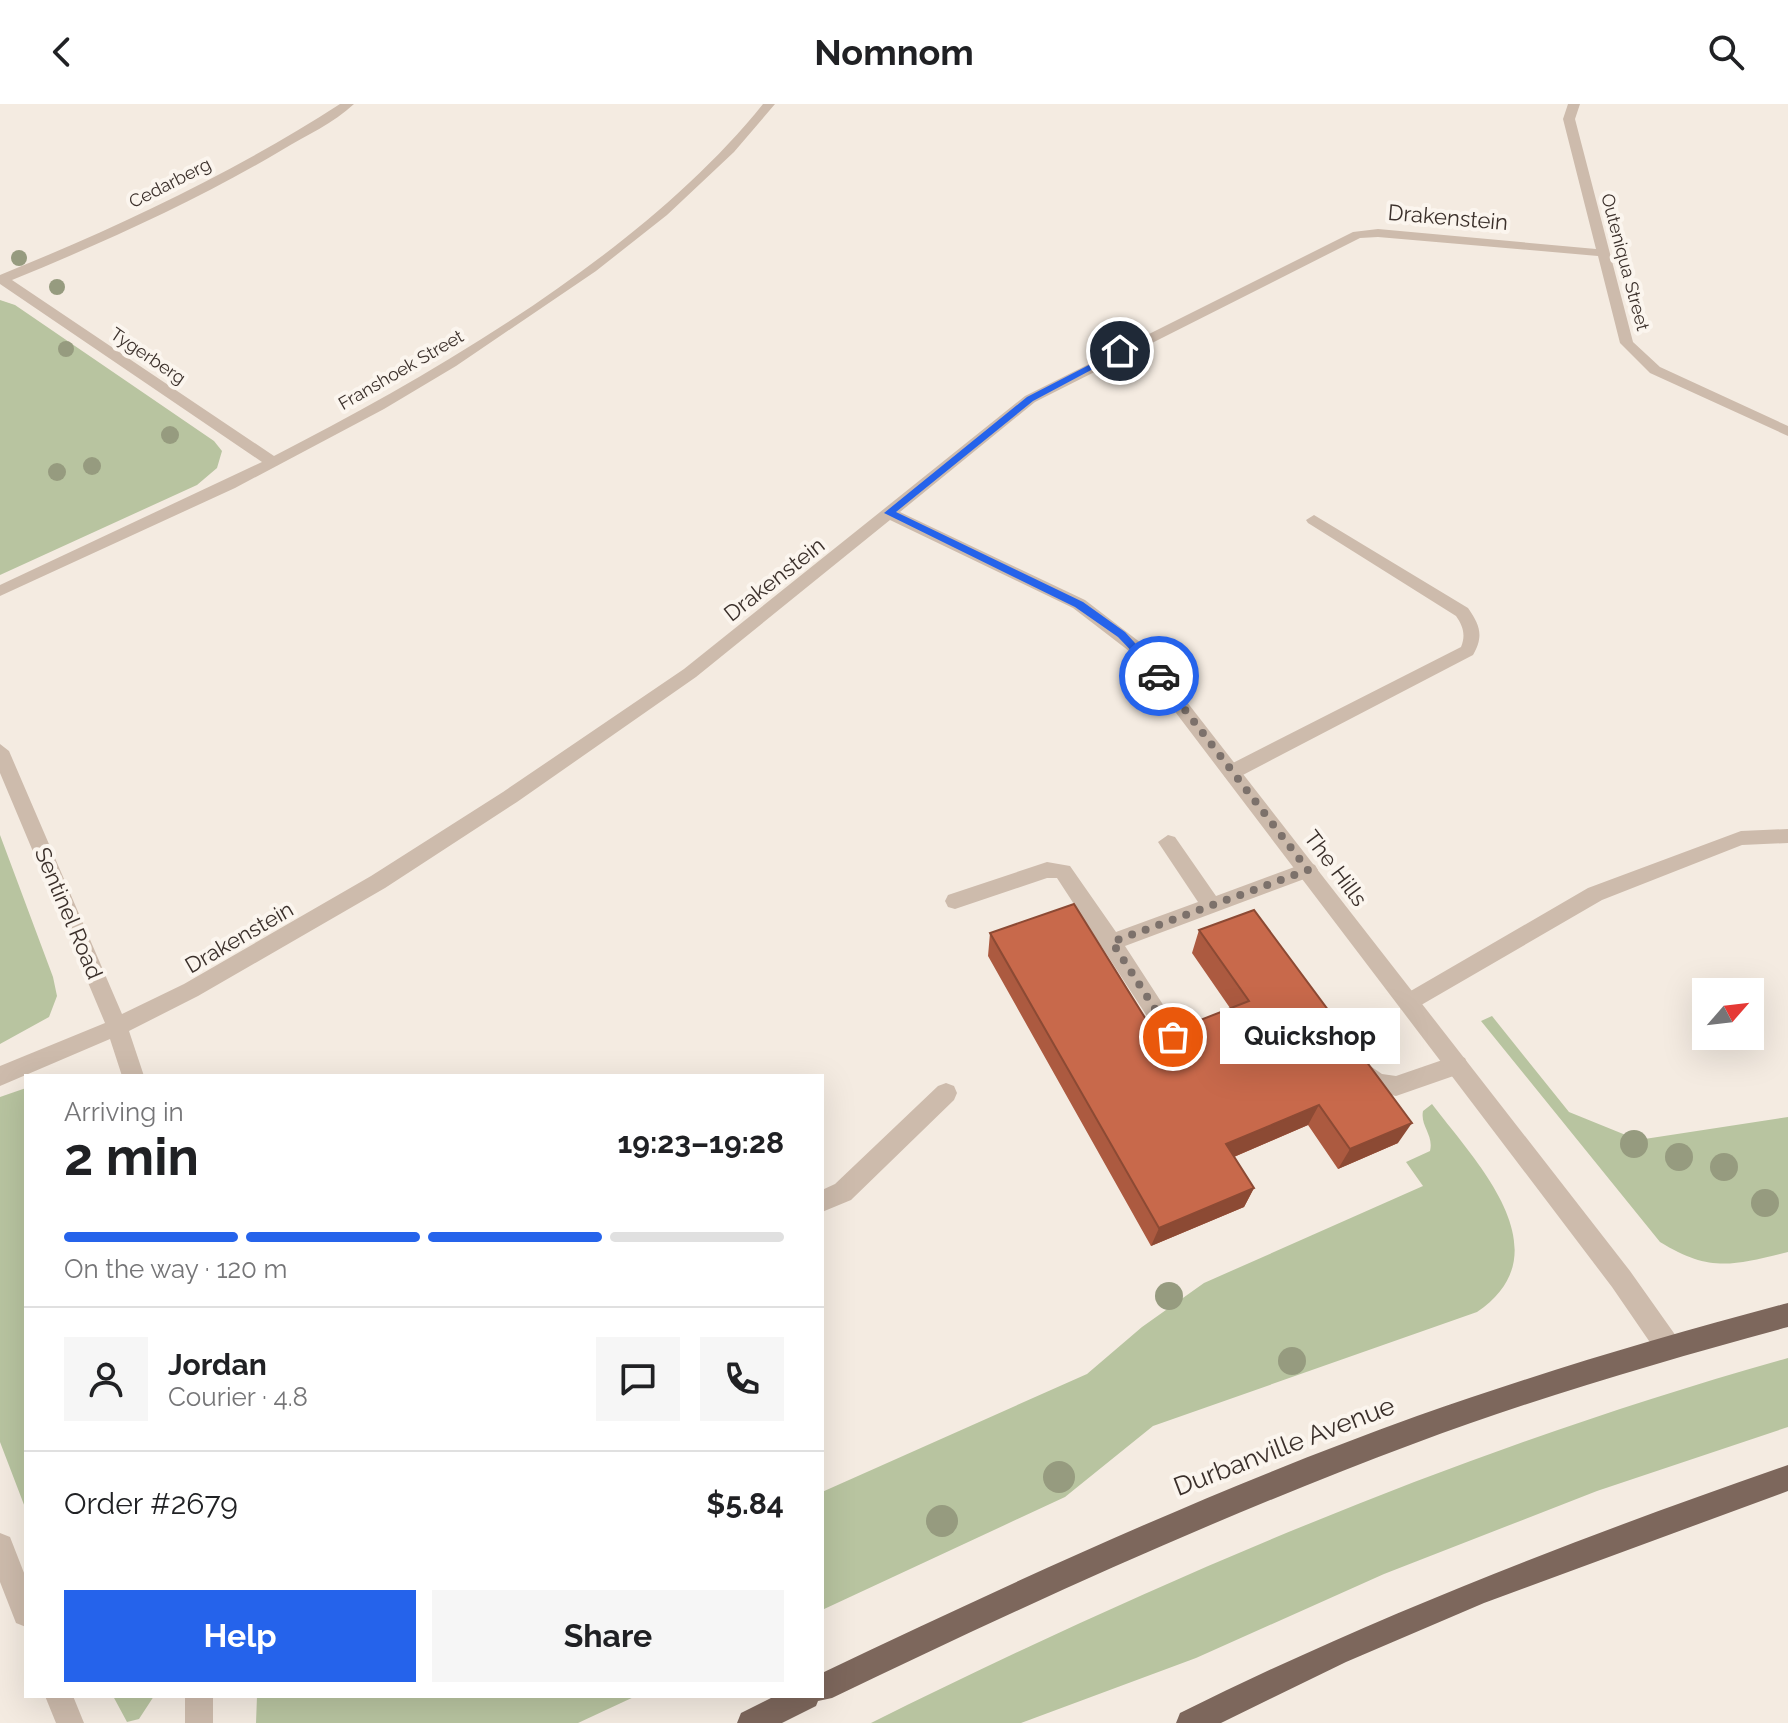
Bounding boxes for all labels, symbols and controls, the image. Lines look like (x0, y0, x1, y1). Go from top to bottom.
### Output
icon: back (40, 30, 84, 74)
icon: search (1704, 30, 1748, 74)
text: Nomnom (814, 31, 974, 73)
street label: Cedarberg (125, 153, 214, 212)
street label: Outeniqua Street (1597, 191, 1654, 333)
street label: Drakenstein (1387, 199, 1509, 235)
pin (1086, 317, 1154, 385)
street label: Tygerberg (107, 323, 190, 388)
street label: Franshoek Street (334, 325, 467, 414)
icon: home (1098, 329, 1142, 373)
street label: Drakenstein (719, 532, 829, 626)
courier (1119, 636, 1199, 716)
icon: car (1137, 654, 1181, 698)
street label: The Hills (1299, 825, 1373, 911)
street label: Sentinel Road (30, 843, 108, 983)
street label: Drakenstein (180, 896, 298, 978)
north arrow (1692, 978, 1764, 1050)
map controls (1692, 978, 1764, 1050)
pin (1139, 1003, 1207, 1071)
callout: Quickshop (1221, 1009, 1401, 1065)
icon: bag (1151, 1015, 1195, 1059)
text: Quickshop (1244, 1021, 1376, 1051)
text: Arriving in (64, 1097, 184, 1127)
text: 19:23–19:28 (617, 1125, 784, 1160)
text: 2 min (64, 1126, 199, 1187)
text: On the way · 120 m (64, 1254, 288, 1284)
button: person (64, 1337, 148, 1421)
button: chat (596, 1337, 680, 1421)
button: phone (700, 1337, 784, 1421)
text: Jordan (168, 1347, 267, 1382)
text: Courier · 4.8 (168, 1382, 308, 1412)
street label: Durbanville Avenue (1169, 1390, 1399, 1502)
text: Order #2679 (64, 1486, 238, 1521)
text: $5.84 (706, 1486, 784, 1521)
button: Help (64, 1590, 416, 1682)
button: Share (432, 1590, 784, 1682)

